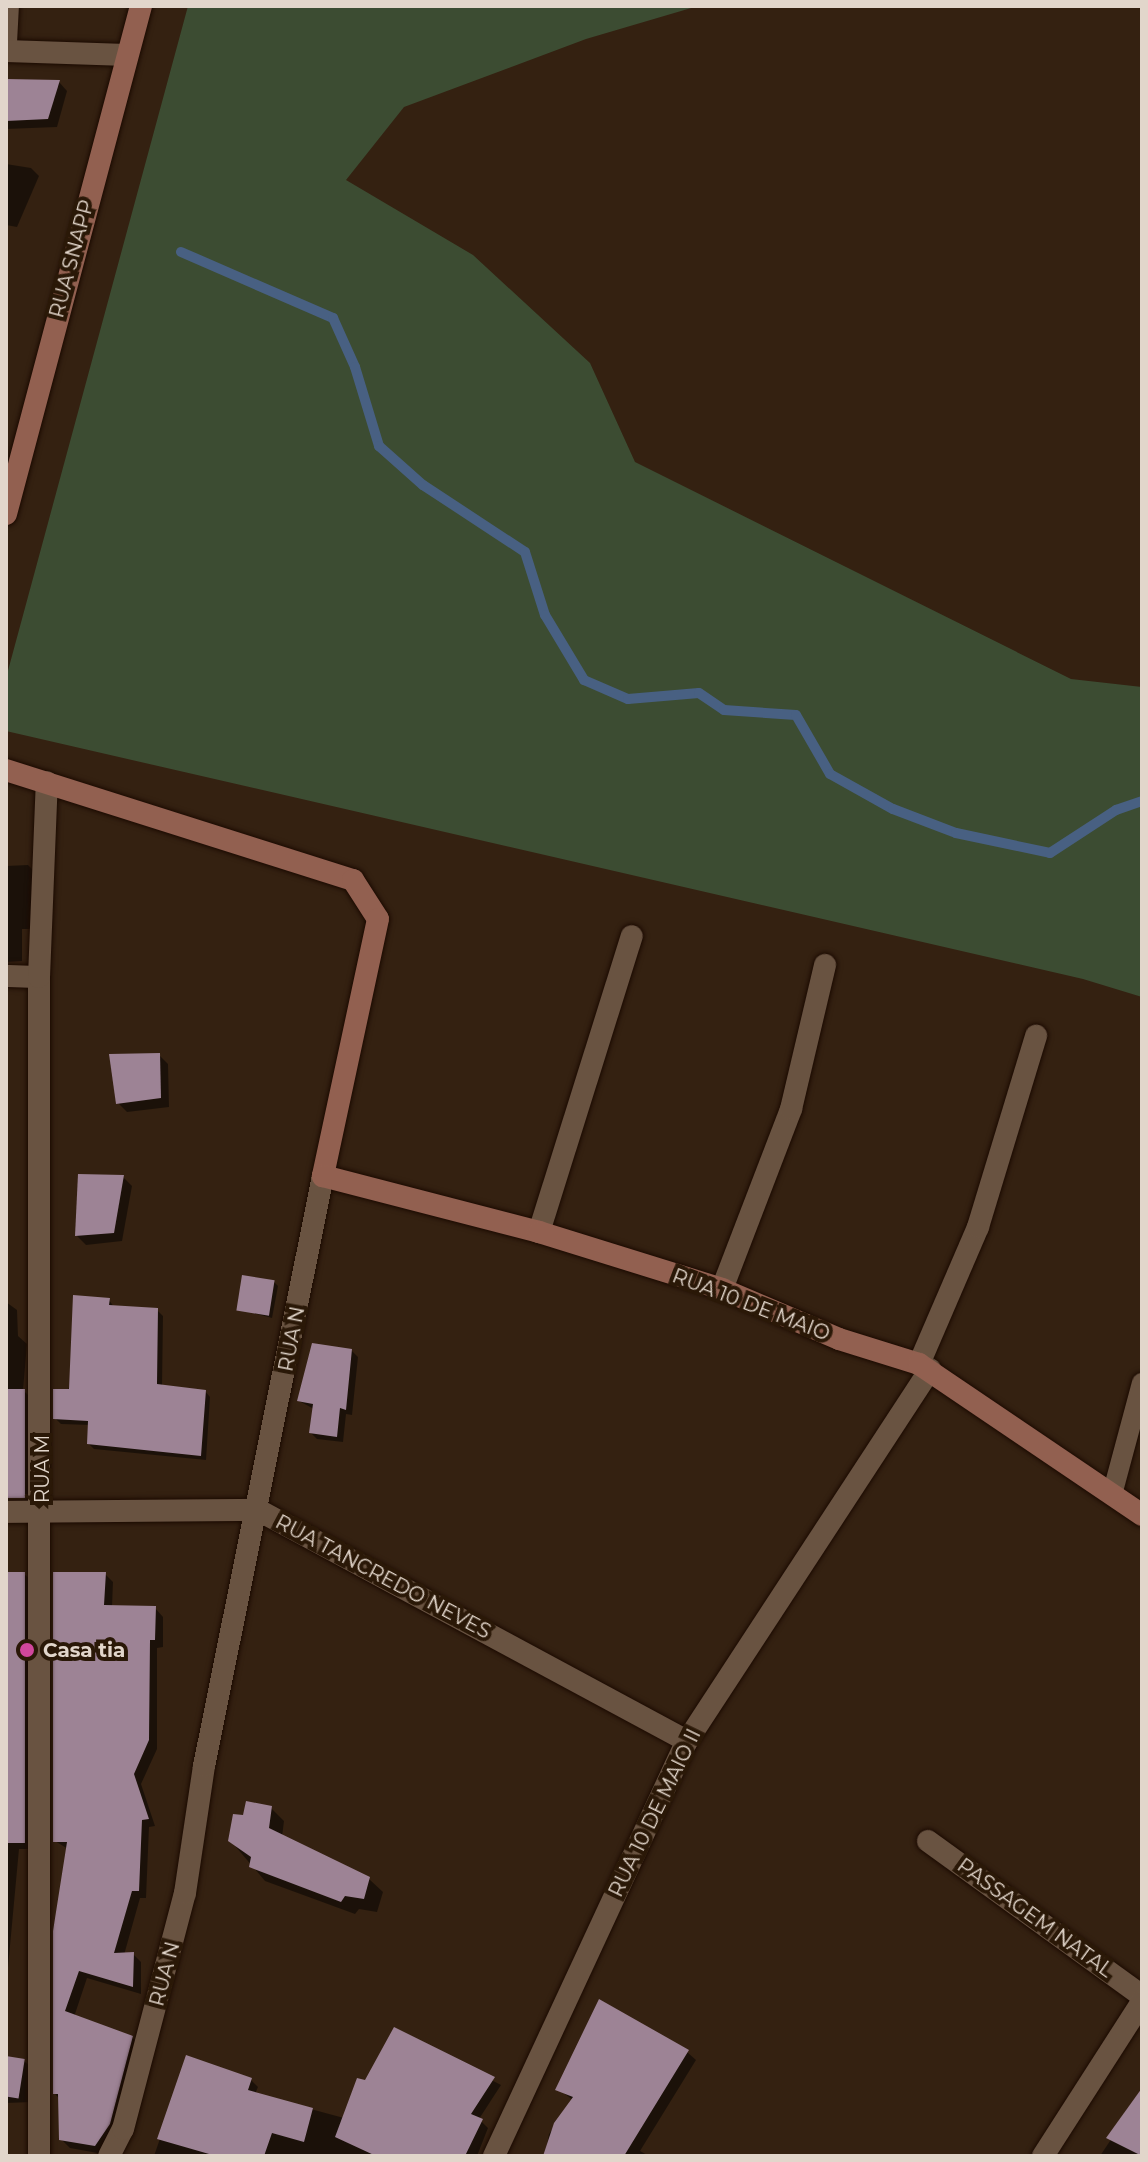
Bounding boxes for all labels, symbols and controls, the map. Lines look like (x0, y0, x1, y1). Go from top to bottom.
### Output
street label: RUA SNAPP (45, 197, 99, 321)
street label: RUA 10 DE MAIO (669, 1264, 833, 1346)
street label: RUA N (274, 1304, 310, 1374)
street label: RUA M (30, 1435, 54, 1503)
street label: RUA TANCREDO NEVES (271, 1510, 495, 1644)
place label: Casa tia (43, 1638, 125, 1662)
marker: Casa tia (18, 1641, 36, 1659)
street label: RUA 10 DE MAIO II (604, 1725, 706, 1901)
street label: PASSAGEM NATAL (952, 1853, 1118, 1983)
street label: RUA N (145, 1939, 185, 2009)

